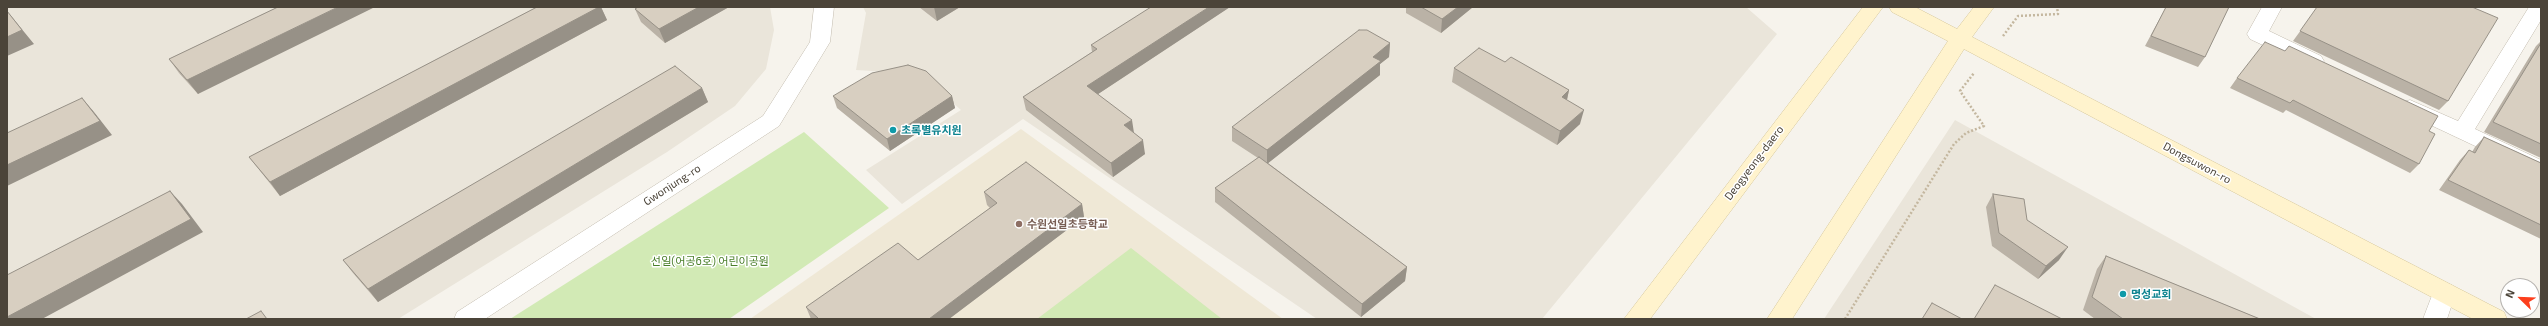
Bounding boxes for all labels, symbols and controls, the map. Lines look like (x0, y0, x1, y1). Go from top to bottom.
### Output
place label: 초록별유치원 (901, 123, 962, 137)
street label: Deogyeong-daero (1722, 123, 1786, 203)
marker: 초록별유치원 (888, 125, 898, 135)
street label: Dongsuwon-ro (2161, 140, 2233, 186)
street label: Gwonjung-ro (641, 162, 703, 208)
place label: 수원선일초등학교 (1027, 217, 1108, 231)
marker: 수원선일초등학교 (1014, 219, 1024, 229)
park label: 선일(어공6호) 어린이공원 (651, 254, 769, 268)
north arrow (2500, 278, 2540, 318)
place label: 명성교회 (2131, 287, 2171, 301)
text: N (2502, 287, 2517, 300)
marker: 명성교회 (2118, 289, 2128, 299)

